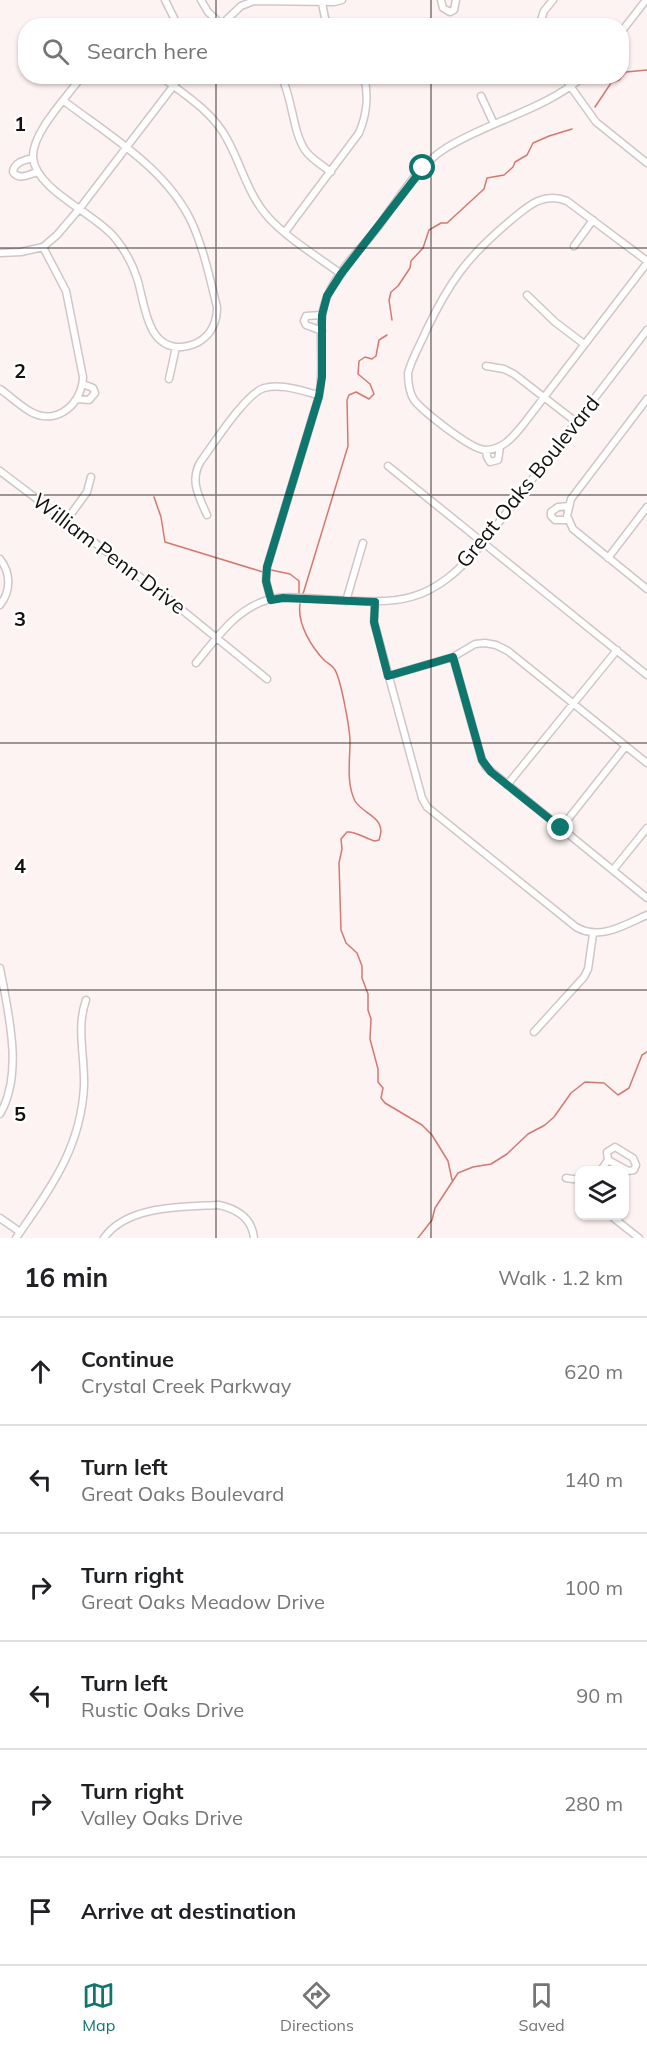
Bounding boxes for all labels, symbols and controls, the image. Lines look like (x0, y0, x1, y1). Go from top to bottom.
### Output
search box (18, 18, 629, 84)
icon: search (39, 35, 72, 68)
text: Search here (87, 37, 208, 65)
text: 1 (14, 111, 26, 136)
route start (409, 154, 435, 180)
text: 2 (14, 358, 26, 383)
street label: Great Oaks Boulevard (450, 390, 604, 572)
street label: William Penn Drive (28, 487, 191, 619)
text: 3 (14, 606, 26, 631)
route end (547, 814, 573, 840)
text: 4 (14, 853, 26, 878)
text: 5 (14, 1101, 26, 1126)
map controls (575, 1166, 629, 1220)
button: layers (575, 1166, 629, 1220)
text: 16 min (24, 1261, 108, 1294)
text: Walk · 1.2 km (498, 1265, 623, 1290)
text: Continue (81, 1345, 174, 1373)
icon: ahead (24, 1355, 57, 1388)
text: 620 m (564, 1359, 623, 1384)
text: Crystal Creek Parkway (81, 1373, 291, 1398)
text: Turn left (81, 1453, 168, 1481)
icon: left (24, 1463, 57, 1496)
text: 140 m (564, 1467, 623, 1492)
text: Great Oaks Boulevard (81, 1481, 284, 1506)
text: Turn right (81, 1561, 184, 1589)
icon: right (24, 1571, 57, 1604)
text: 100 m (564, 1575, 623, 1600)
text: Great Oaks Meadow Drive (81, 1589, 325, 1614)
text: Turn left (81, 1669, 168, 1697)
icon: left (24, 1679, 57, 1712)
text: 90 m (576, 1683, 623, 1708)
text: Rustic Oaks Drive (81, 1697, 244, 1722)
text: Turn right (81, 1777, 184, 1805)
icon: right (24, 1787, 57, 1820)
text: 280 m (564, 1791, 623, 1816)
text: Valley Oaks Drive (81, 1805, 243, 1830)
icon: arrive (24, 1895, 57, 1928)
text: Arrive at destination (81, 1897, 296, 1925)
tab: Map (82, 1979, 115, 2035)
tab: Directions (280, 1979, 354, 2035)
tab: Saved (519, 1979, 565, 2035)

